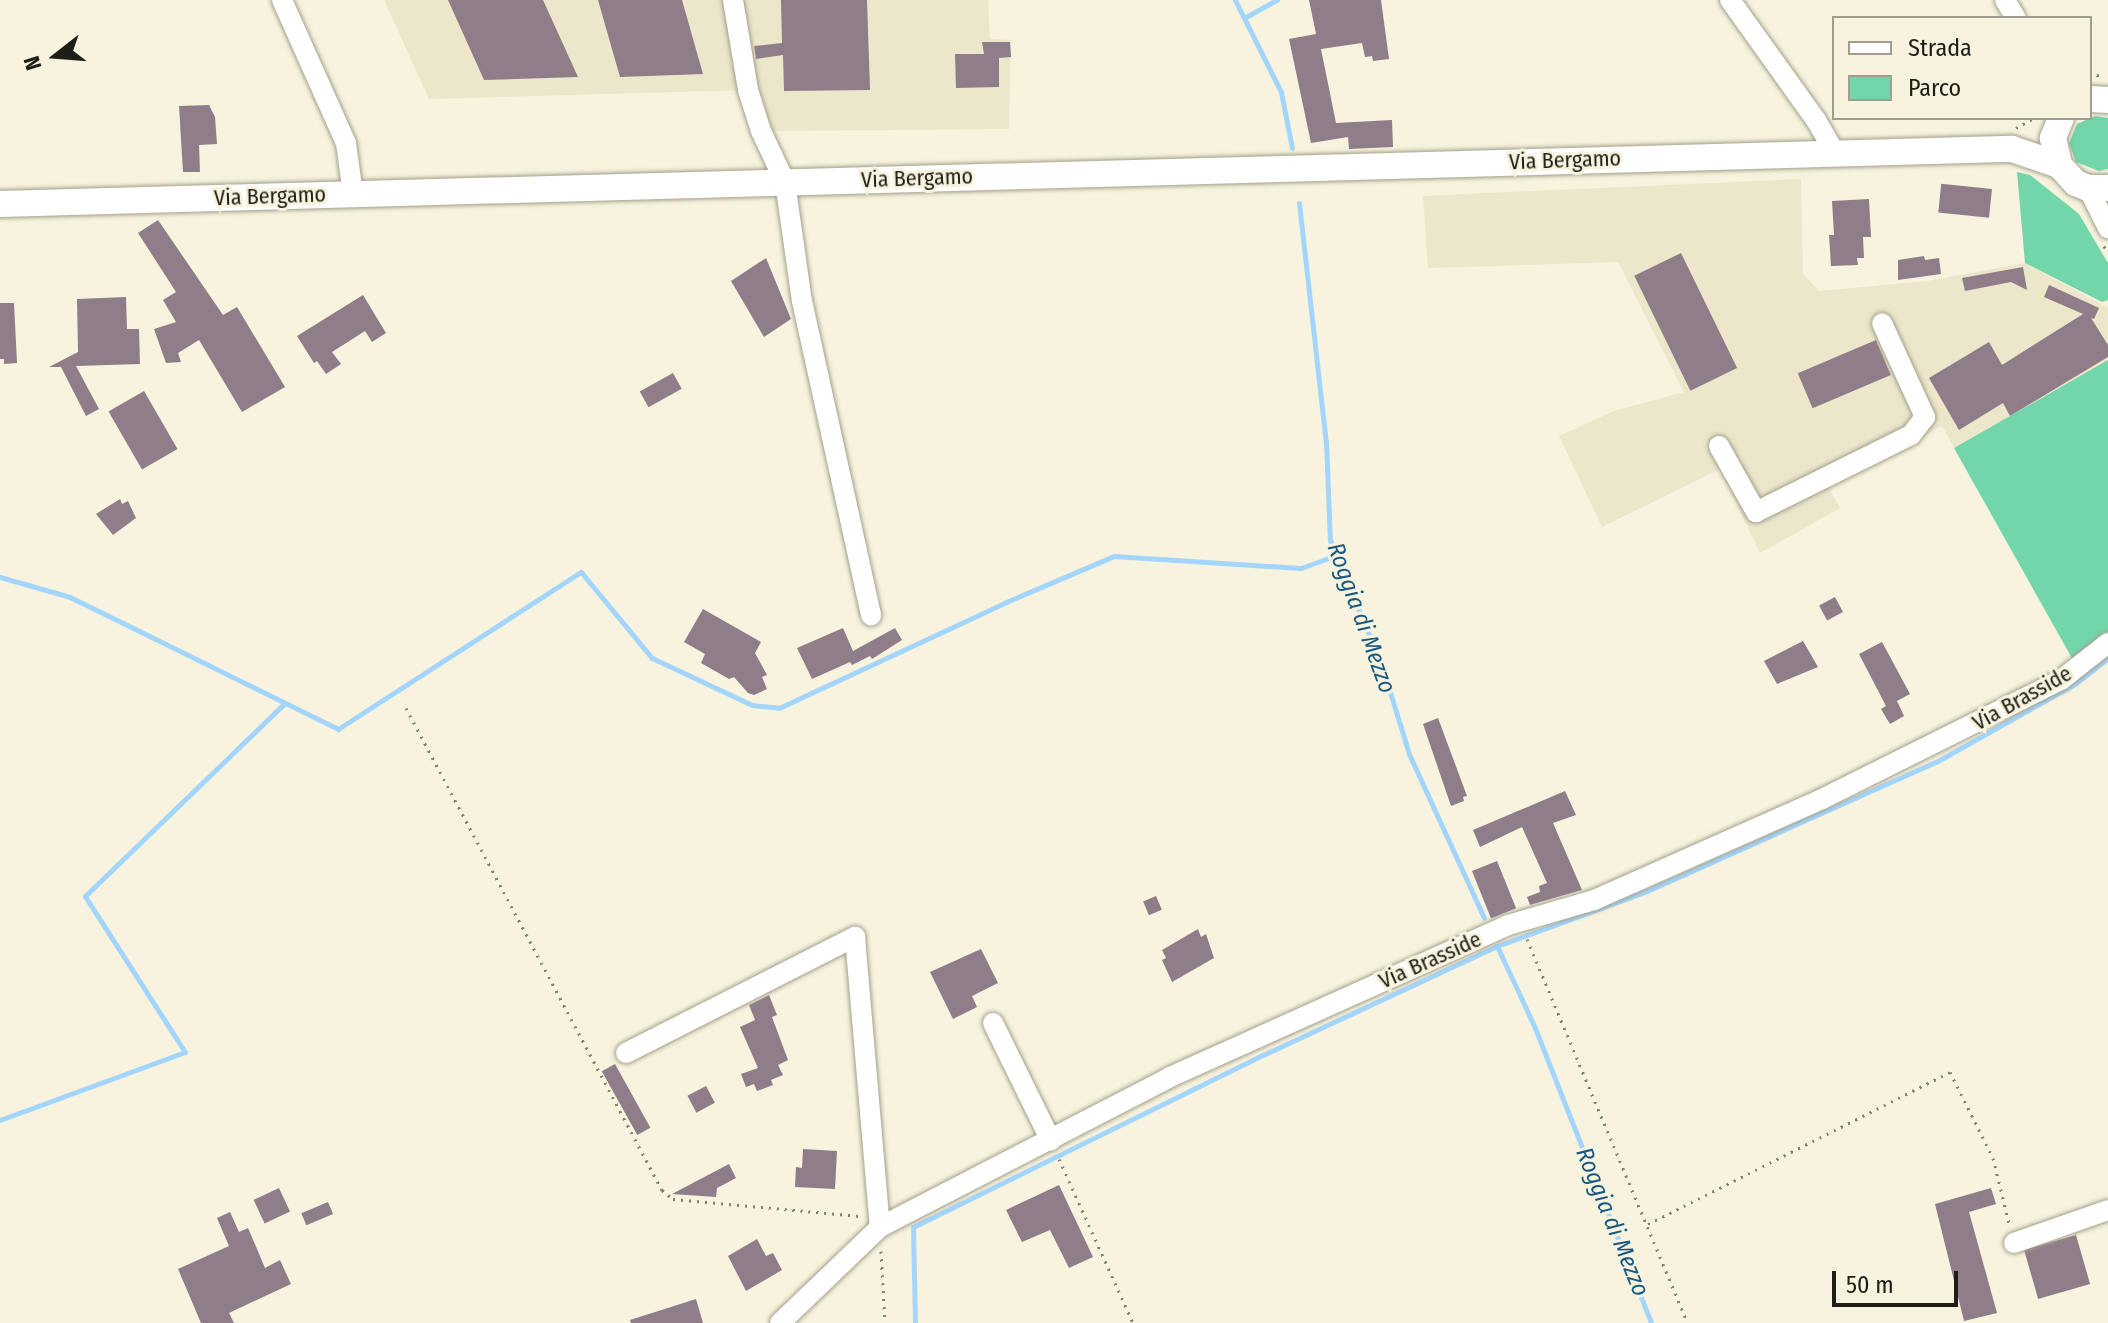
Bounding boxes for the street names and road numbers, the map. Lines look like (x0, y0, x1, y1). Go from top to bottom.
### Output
street label: Via Bergamo (1508, 145, 1622, 175)
street label: Via Bergamo (860, 163, 974, 193)
street label: Via Bergamo (213, 181, 327, 211)
street label: Via Brasside (1968, 660, 2076, 736)
street label: Via Brasside (1375, 926, 1485, 994)

